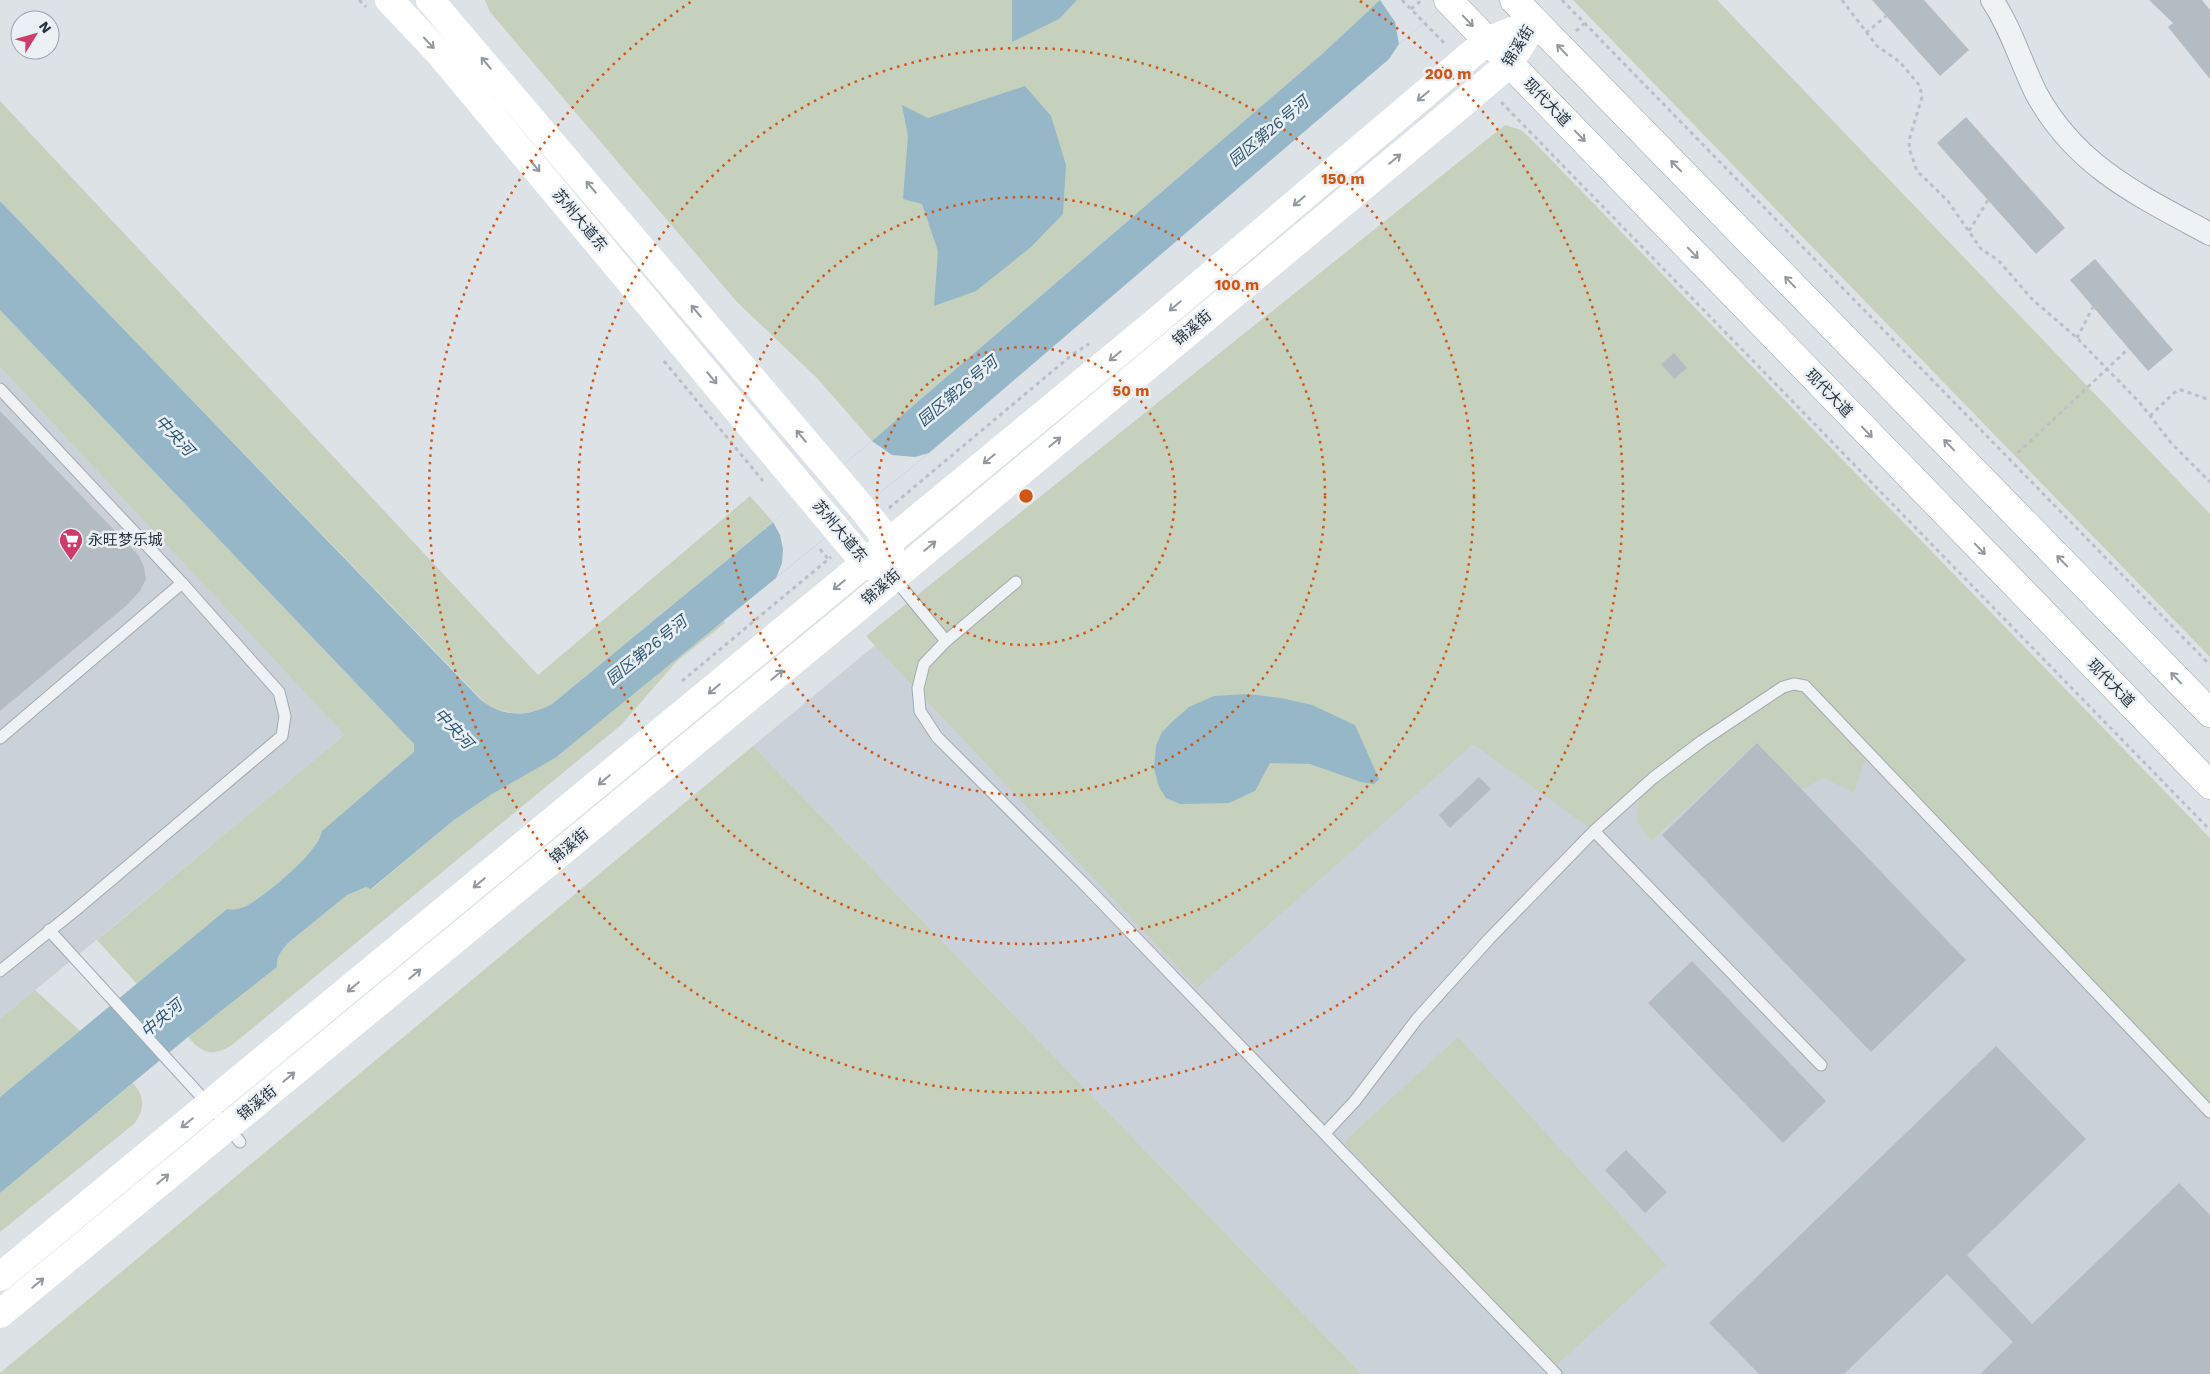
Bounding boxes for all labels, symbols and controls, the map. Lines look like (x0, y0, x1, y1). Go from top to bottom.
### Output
north arrow (10, 10, 60, 60)
one-way arrow (1462, 15, 1474, 28)
text: N (36, 18, 55, 36)
street label: 锦溪街 (1498, 22, 1538, 70)
one-way arrow (423, 36, 435, 49)
one-way arrow (1556, 44, 1569, 56)
one-way arrow (480, 57, 491, 70)
text: 200 m (1425, 65, 1471, 83)
street label: 现代大道 (1520, 74, 1574, 130)
one-way arrow (1417, 90, 1430, 101)
water label: 园区第26号河 (1224, 91, 1314, 170)
one-way arrow (1574, 130, 1586, 142)
one-way arrow (1388, 154, 1401, 165)
one-way arrow (529, 160, 540, 173)
one-way arrow (1670, 160, 1682, 172)
text: 150 m (1321, 170, 1365, 188)
one-way arrow (585, 181, 596, 194)
street label: 苏州大道东 (549, 185, 611, 255)
one-way arrow (1292, 195, 1305, 207)
one-way arrow (1687, 246, 1699, 259)
text: 100 m (1215, 276, 1259, 294)
one-way arrow (1784, 276, 1796, 288)
one-way arrow (1168, 300, 1181, 312)
one-way arrow (690, 305, 701, 318)
street label: 锦溪街 (1169, 307, 1215, 349)
one-way arrow (1108, 350, 1121, 361)
water label: 园区第26号河 (913, 351, 1003, 430)
street label: 现代大道 (1802, 365, 1856, 421)
one-way arrow (706, 371, 718, 384)
text: 50 m (1113, 382, 1149, 400)
water label: 中央河 (151, 411, 200, 462)
one-way arrow (1861, 426, 1873, 438)
one-way arrow (796, 430, 807, 443)
one-way arrow (1049, 436, 1062, 448)
one-way arrow (1943, 439, 1955, 451)
one-way arrow (983, 454, 996, 465)
centre of rings (1017, 487, 1035, 505)
street label: 苏州大道东 (809, 496, 871, 566)
supermarket icon: 永旺梦乐城 (58, 527, 84, 561)
place label: 永旺梦乐城 (88, 531, 163, 549)
one-way arrow (924, 540, 937, 551)
one-way arrow (1974, 542, 1986, 555)
one-way arrow (2057, 556, 2069, 568)
street label: 锦溪街 (858, 565, 904, 609)
one-way arrow (833, 580, 846, 591)
water label: 园区第26号河 (602, 610, 693, 689)
street label: 现代大道 (2084, 655, 2138, 711)
one-way arrow (770, 669, 783, 680)
one-way arrow (2170, 671, 2182, 684)
one-way arrow (707, 683, 720, 694)
water label: 中央河 (430, 704, 479, 755)
one-way arrow (598, 774, 611, 785)
street label: 锦溪街 (546, 825, 592, 867)
one-way arrow (472, 878, 485, 889)
one-way arrow (408, 968, 421, 979)
one-way arrow (347, 981, 360, 992)
water label: 中央河 (137, 994, 188, 1041)
one-way arrow (283, 1072, 296, 1083)
street label: 锦溪街 (234, 1082, 280, 1124)
one-way arrow (181, 1118, 194, 1129)
one-way arrow (156, 1174, 169, 1185)
one-way arrow (31, 1277, 44, 1288)

